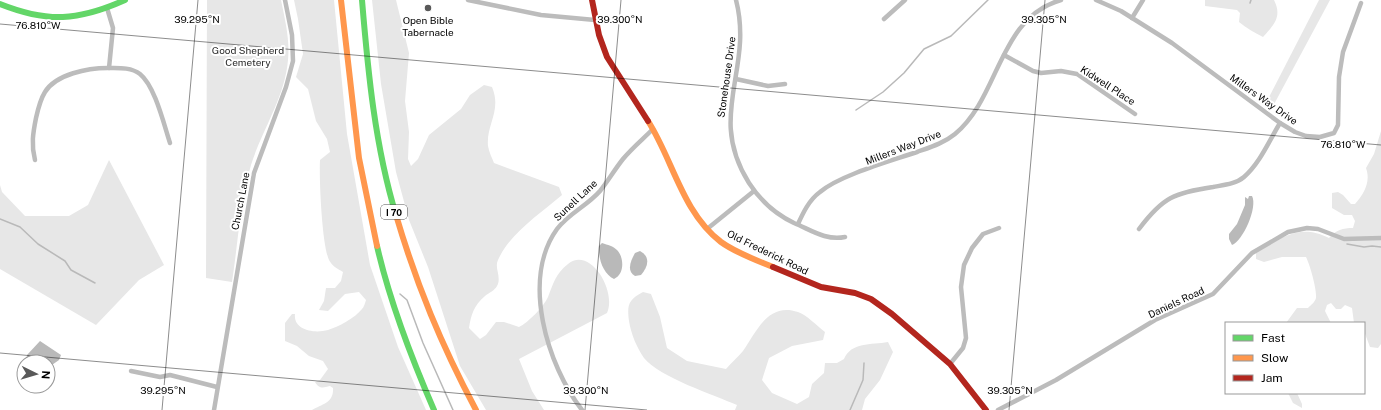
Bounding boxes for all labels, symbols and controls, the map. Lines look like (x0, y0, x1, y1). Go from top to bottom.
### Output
marker: Open Bible Tabernacle (423, 3, 433, 13)
text: 39.295°N (174, 13, 220, 25)
text: 39.300°N (597, 13, 643, 25)
text: 39.305°N (1021, 13, 1067, 25)
place label: Open Bible Tabernacle (402, 14, 454, 38)
text: 76.810°W (15, 19, 61, 31)
street label: Stonehouse Drive (714, 35, 738, 118)
park label: Good Shepherd Cemetery (212, 44, 284, 68)
street label: Kidwell Place (1078, 63, 1138, 107)
street label: Millers Way Drive (1228, 71, 1300, 127)
street label: Millers Way Drive (864, 127, 943, 167)
text: 76.810°W (1320, 138, 1366, 150)
street label: Church Lane (229, 171, 252, 231)
street label: Sunell Lane (551, 177, 599, 223)
road number: I 70 (381, 205, 407, 219)
street label: Old Frederick Road (725, 227, 811, 277)
street label: Daniels Road (1146, 284, 1206, 320)
legend (1225, 322, 1365, 394)
text: Fast (1261, 331, 1286, 345)
text: Slow (1261, 351, 1289, 365)
north arrow (16, 354, 56, 394)
text: N (40, 370, 52, 380)
text: Jam (1261, 371, 1283, 385)
text: 39.295°N (140, 384, 186, 396)
text: 39.300°N (563, 384, 609, 396)
text: 39.305°N (987, 384, 1033, 396)

